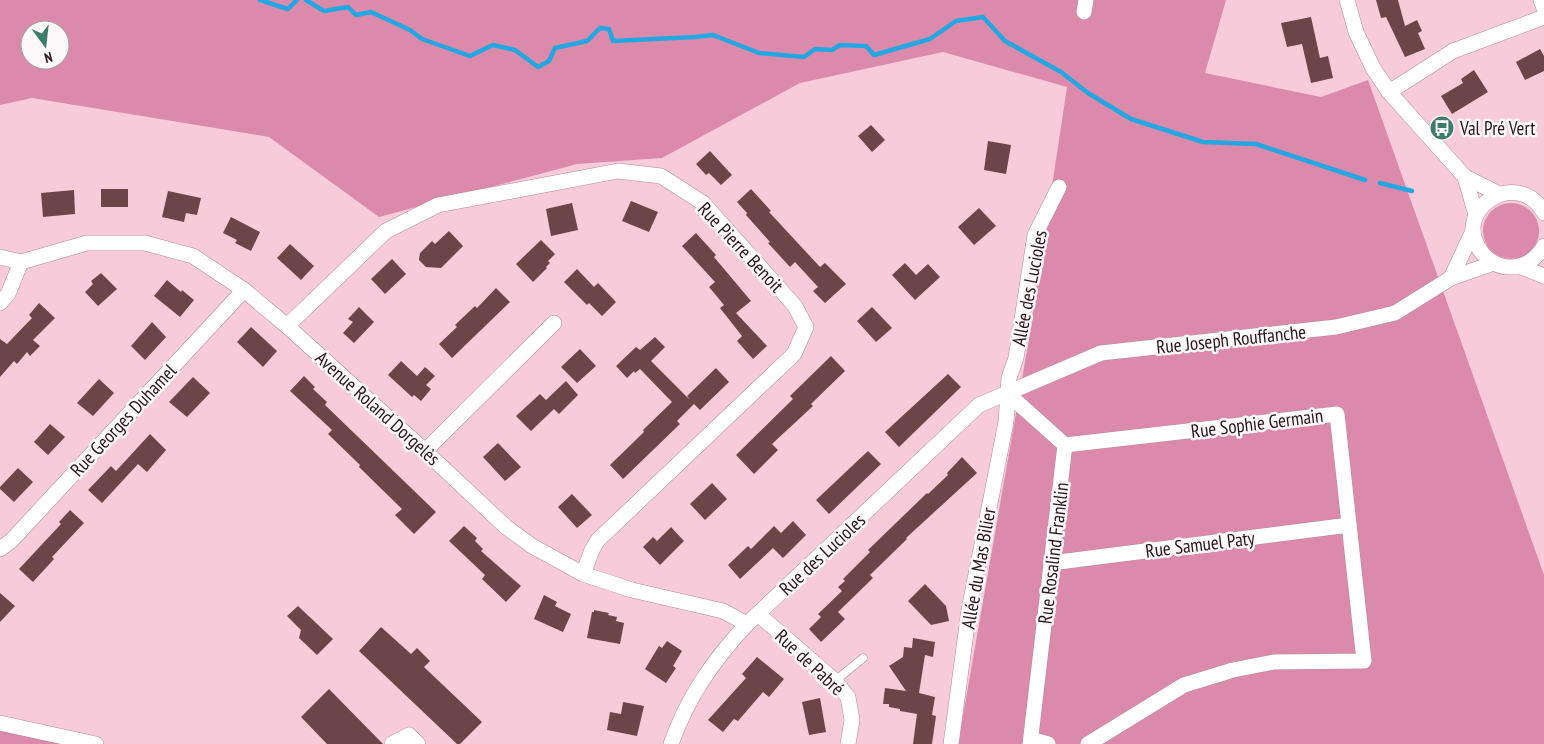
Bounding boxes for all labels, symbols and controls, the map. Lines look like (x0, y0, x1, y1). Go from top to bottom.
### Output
north arrow (20, 20, 70, 70)
text: N (42, 48, 54, 67)
bus stop icon: Val Pré Vert (1429, 115, 1455, 141)
place label: Val Pré Vert (1459, 116, 1536, 140)
street label: Rue Pierre Benoit (693, 197, 789, 298)
street label: Allée des Lucioles (1006, 228, 1052, 348)
street label: Rue Joseph Rouffanche (1155, 319, 1307, 359)
street label: Avenue Roland Dorgelès (311, 346, 445, 470)
street label: Rue Georges Duhamel (65, 358, 182, 481)
street label: Rue Sophie Germain (1190, 403, 1324, 443)
street label: Rue Rosalind Franklin (1032, 481, 1074, 625)
street label: Allée du Mas Bilier (956, 505, 1001, 631)
street label: Rue des Lucioles (774, 508, 870, 600)
street label: Rue Samuel Paty (1144, 525, 1257, 563)
street label: Rue de Pabré (770, 624, 850, 700)

